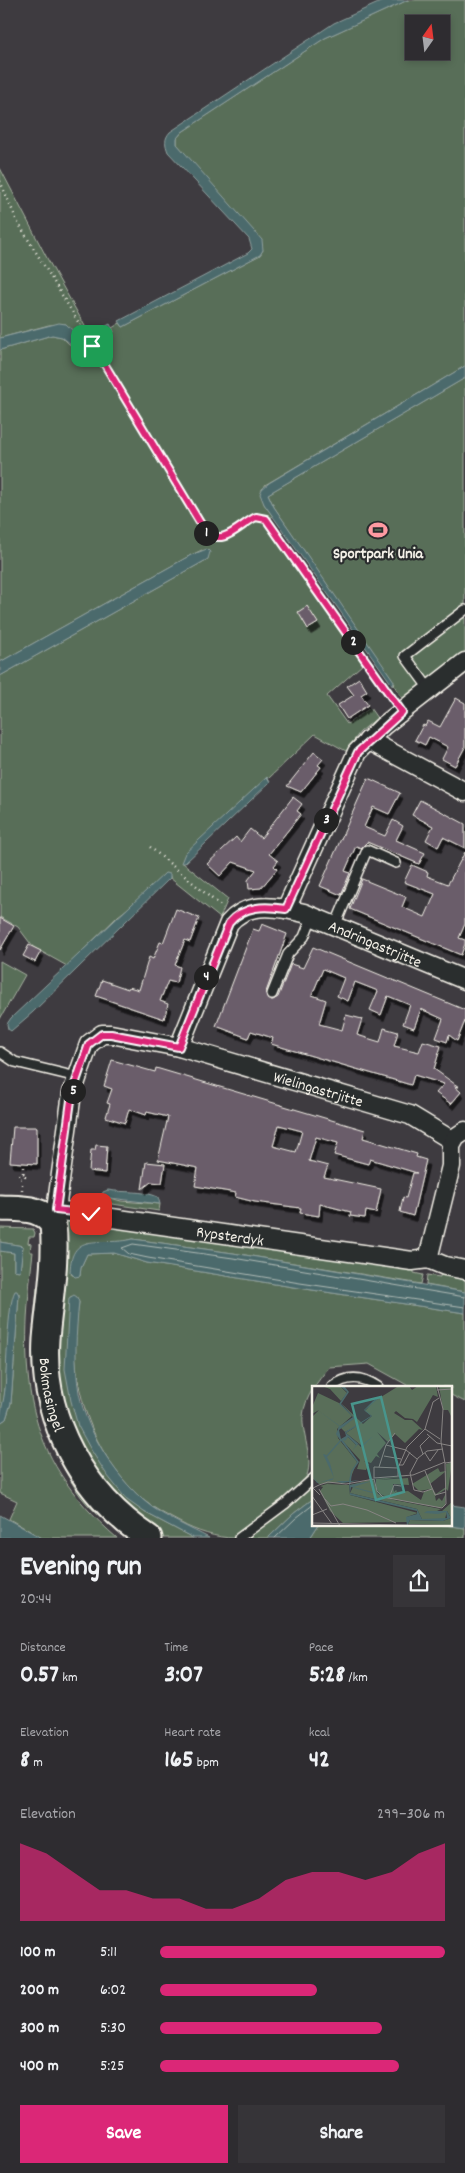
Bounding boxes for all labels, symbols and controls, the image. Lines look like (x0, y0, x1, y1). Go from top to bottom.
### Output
north arrow (405, 15, 450, 60)
map controls (405, 15, 450, 60)
pin (71, 325, 113, 367)
icon: arrive (78, 332, 106, 360)
sports icon: Sportpark Unia (367, 519, 389, 541)
pin: 1 (194, 520, 218, 546)
text: 1 (205, 523, 208, 543)
place label: Sportpark Unia (333, 543, 424, 566)
pin: 2 (340, 630, 366, 654)
text: 2 (350, 632, 357, 652)
pin: 3 (314, 808, 338, 832)
text: 3 (323, 810, 330, 830)
street label: Andringastrjitte (324, 915, 425, 975)
pin: 4 (194, 964, 218, 990)
text: 4 (204, 967, 209, 987)
street label: Wielingastrjitte (270, 1066, 365, 1115)
pin: 5 (60, 1078, 86, 1104)
text: 5 (70, 1081, 77, 1101)
pin (70, 1193, 112, 1235)
icon: check (77, 1200, 105, 1228)
street label: Rypsterdyk (195, 1221, 265, 1254)
street label: Bokmasingel (32, 1357, 69, 1436)
inset map (312, 1386, 452, 1526)
text: Evening run (20, 1549, 142, 1589)
button: share (393, 1555, 445, 1607)
text: 20:44 (20, 1588, 52, 1611)
text: Distance (20, 1638, 66, 1658)
text: Time (164, 1638, 188, 1658)
text: Pace (309, 1638, 333, 1658)
text: 0.57 (20, 1658, 59, 1694)
text: 3:07 (164, 1658, 203, 1694)
text: 5:28 (309, 1658, 345, 1694)
text: km (59, 1668, 78, 1688)
text: /km (345, 1668, 368, 1688)
text: Elevation (20, 1723, 69, 1743)
text: Heart rate (164, 1723, 221, 1743)
text: kcal (309, 1723, 330, 1743)
text: 8 (20, 1743, 30, 1779)
text: 165 (164, 1743, 194, 1779)
text: 42 (309, 1743, 330, 1779)
text: m (30, 1753, 43, 1773)
text: bpm (194, 1753, 219, 1773)
text: Elevation (20, 1803, 76, 1826)
text: 299–306 m (377, 1803, 445, 1826)
text: 100 m (20, 1941, 56, 1964)
text: 5:11 (100, 1941, 117, 1964)
text: 200 m (20, 1979, 59, 2002)
text: 6:02 (100, 1979, 126, 2002)
text: 300 m (20, 2017, 59, 2040)
text: 5:30 (100, 2017, 126, 2040)
text: 400 m (20, 2055, 59, 2078)
text: 5:25 (100, 2055, 124, 2078)
button: Save (20, 2105, 228, 2163)
button: Share (238, 2105, 445, 2163)

